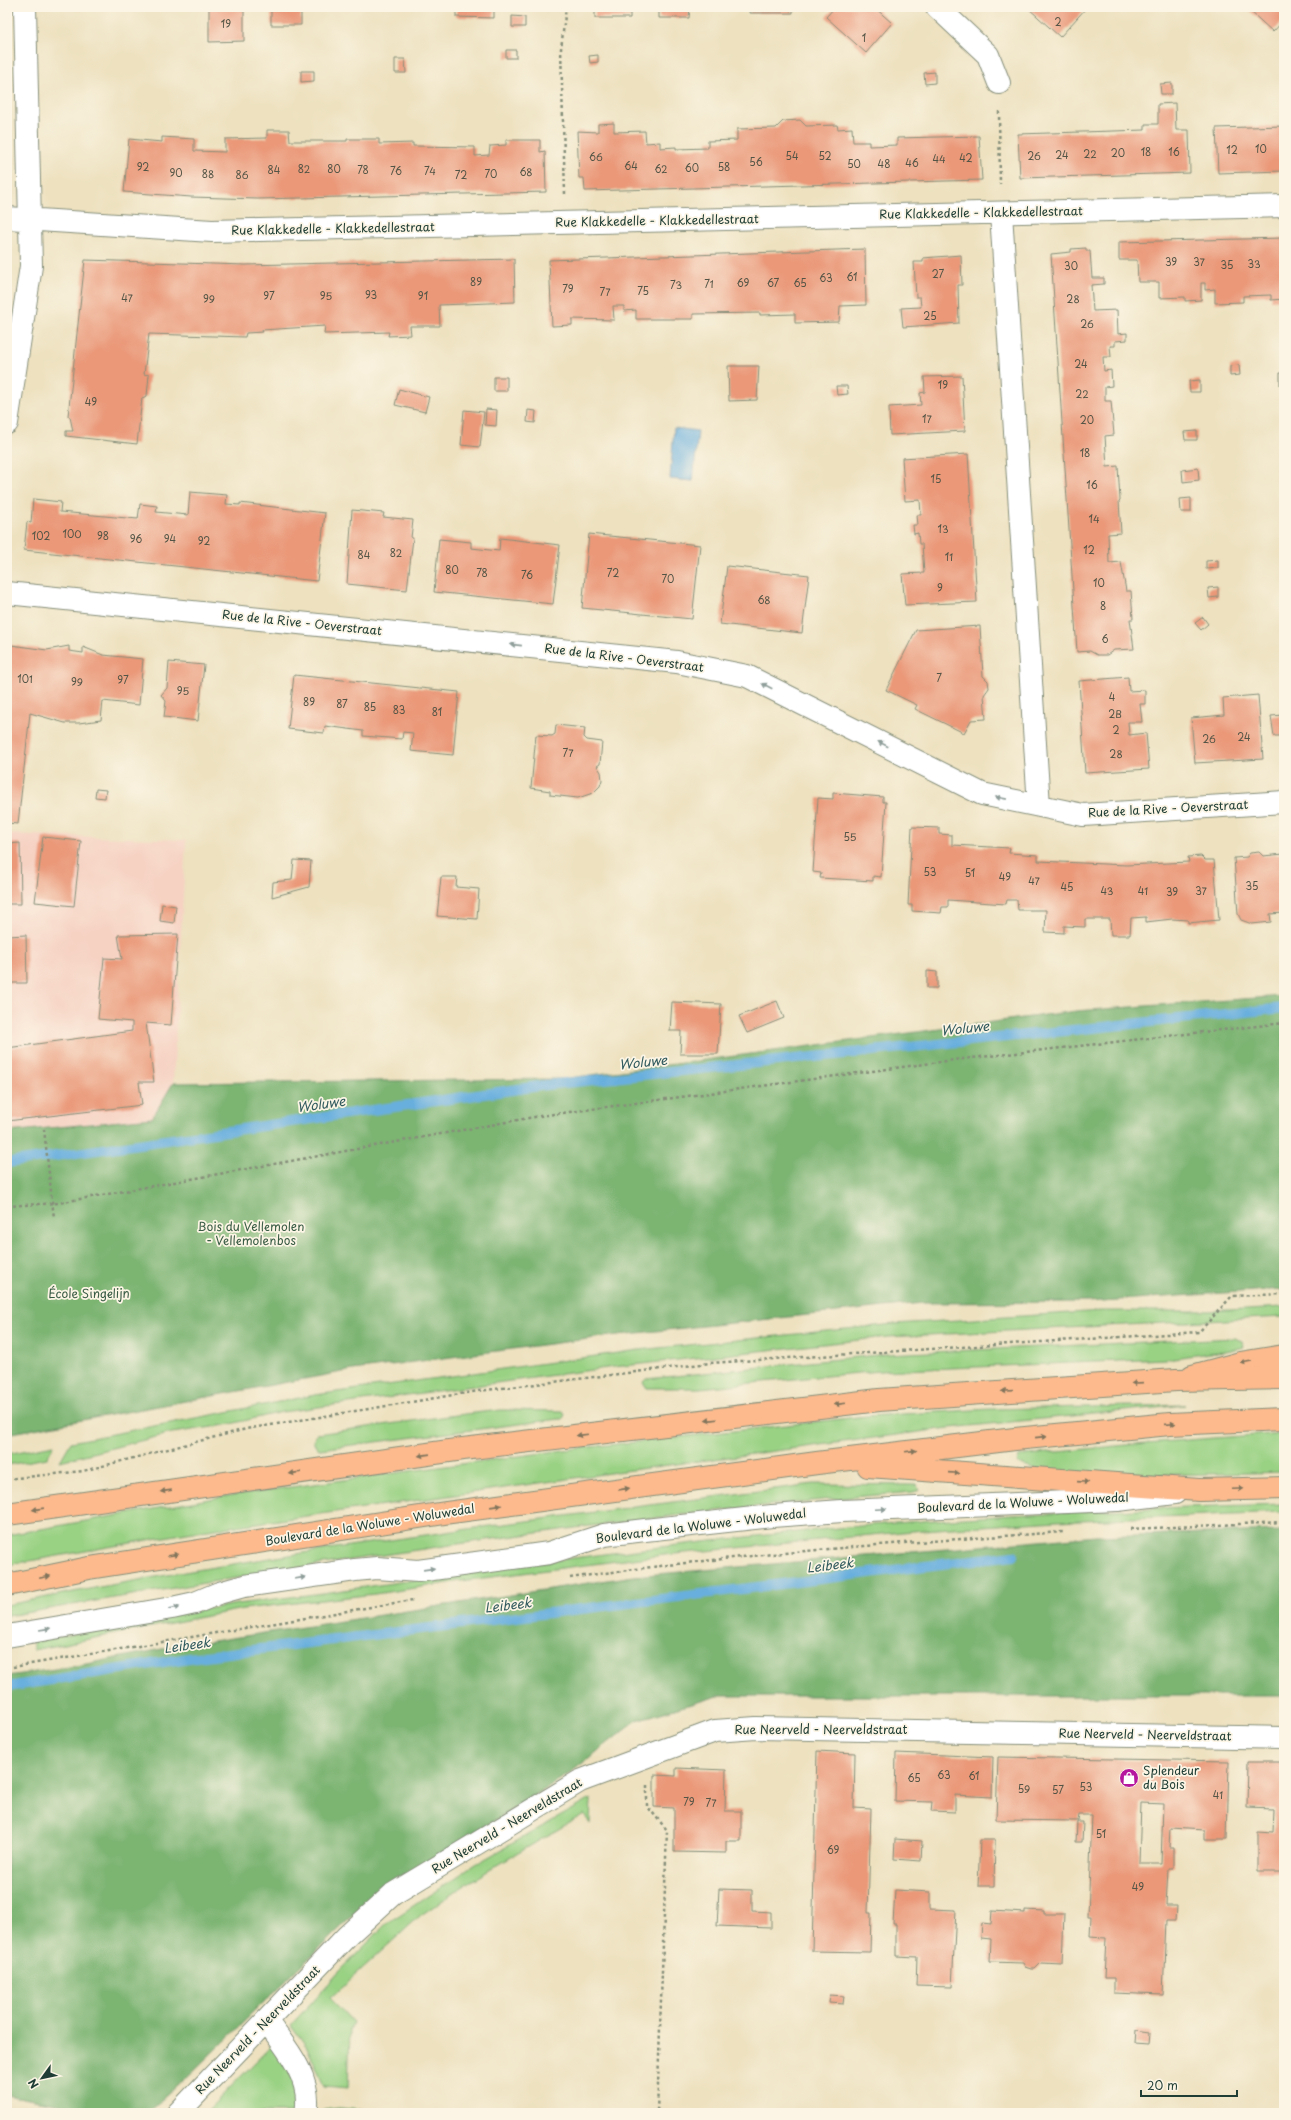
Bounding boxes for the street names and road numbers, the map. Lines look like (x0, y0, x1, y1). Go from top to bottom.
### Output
street label: Rue Klakkedelle - Klakkedellestraat (879, 201, 1083, 223)
street label: Rue Klakkedelle - Klakkedellestraat (555, 209, 759, 231)
street label: Rue Klakkedelle - Klakkedellestraat (231, 217, 435, 239)
street label: Rue de la Rive - Oeverstraat (221, 605, 383, 639)
street label: Rue de la Rive - Oeverstraat (543, 638, 705, 676)
street label: Rue de la Rive - Oeverstraat (1087, 795, 1249, 821)
street label: Boulevard de la Woluwe - Woluwedal (917, 1487, 1129, 1517)
street label: Boulevard de la Woluwe - Woluwedal (264, 1499, 476, 1549)
street label: Boulevard de la Woluwe - Woluwedal (595, 1503, 807, 1547)
street label: Rue Neerveld - Neerveldstraat (735, 1720, 908, 1738)
street label: Rue Neerveld - Neerveldstraat (1058, 1723, 1232, 1745)
street label: Rue Neerveld - Neerveldstraat (428, 1773, 585, 1877)
street label: Rue Neerveld - Neerveldstraat (191, 1961, 324, 2098)

